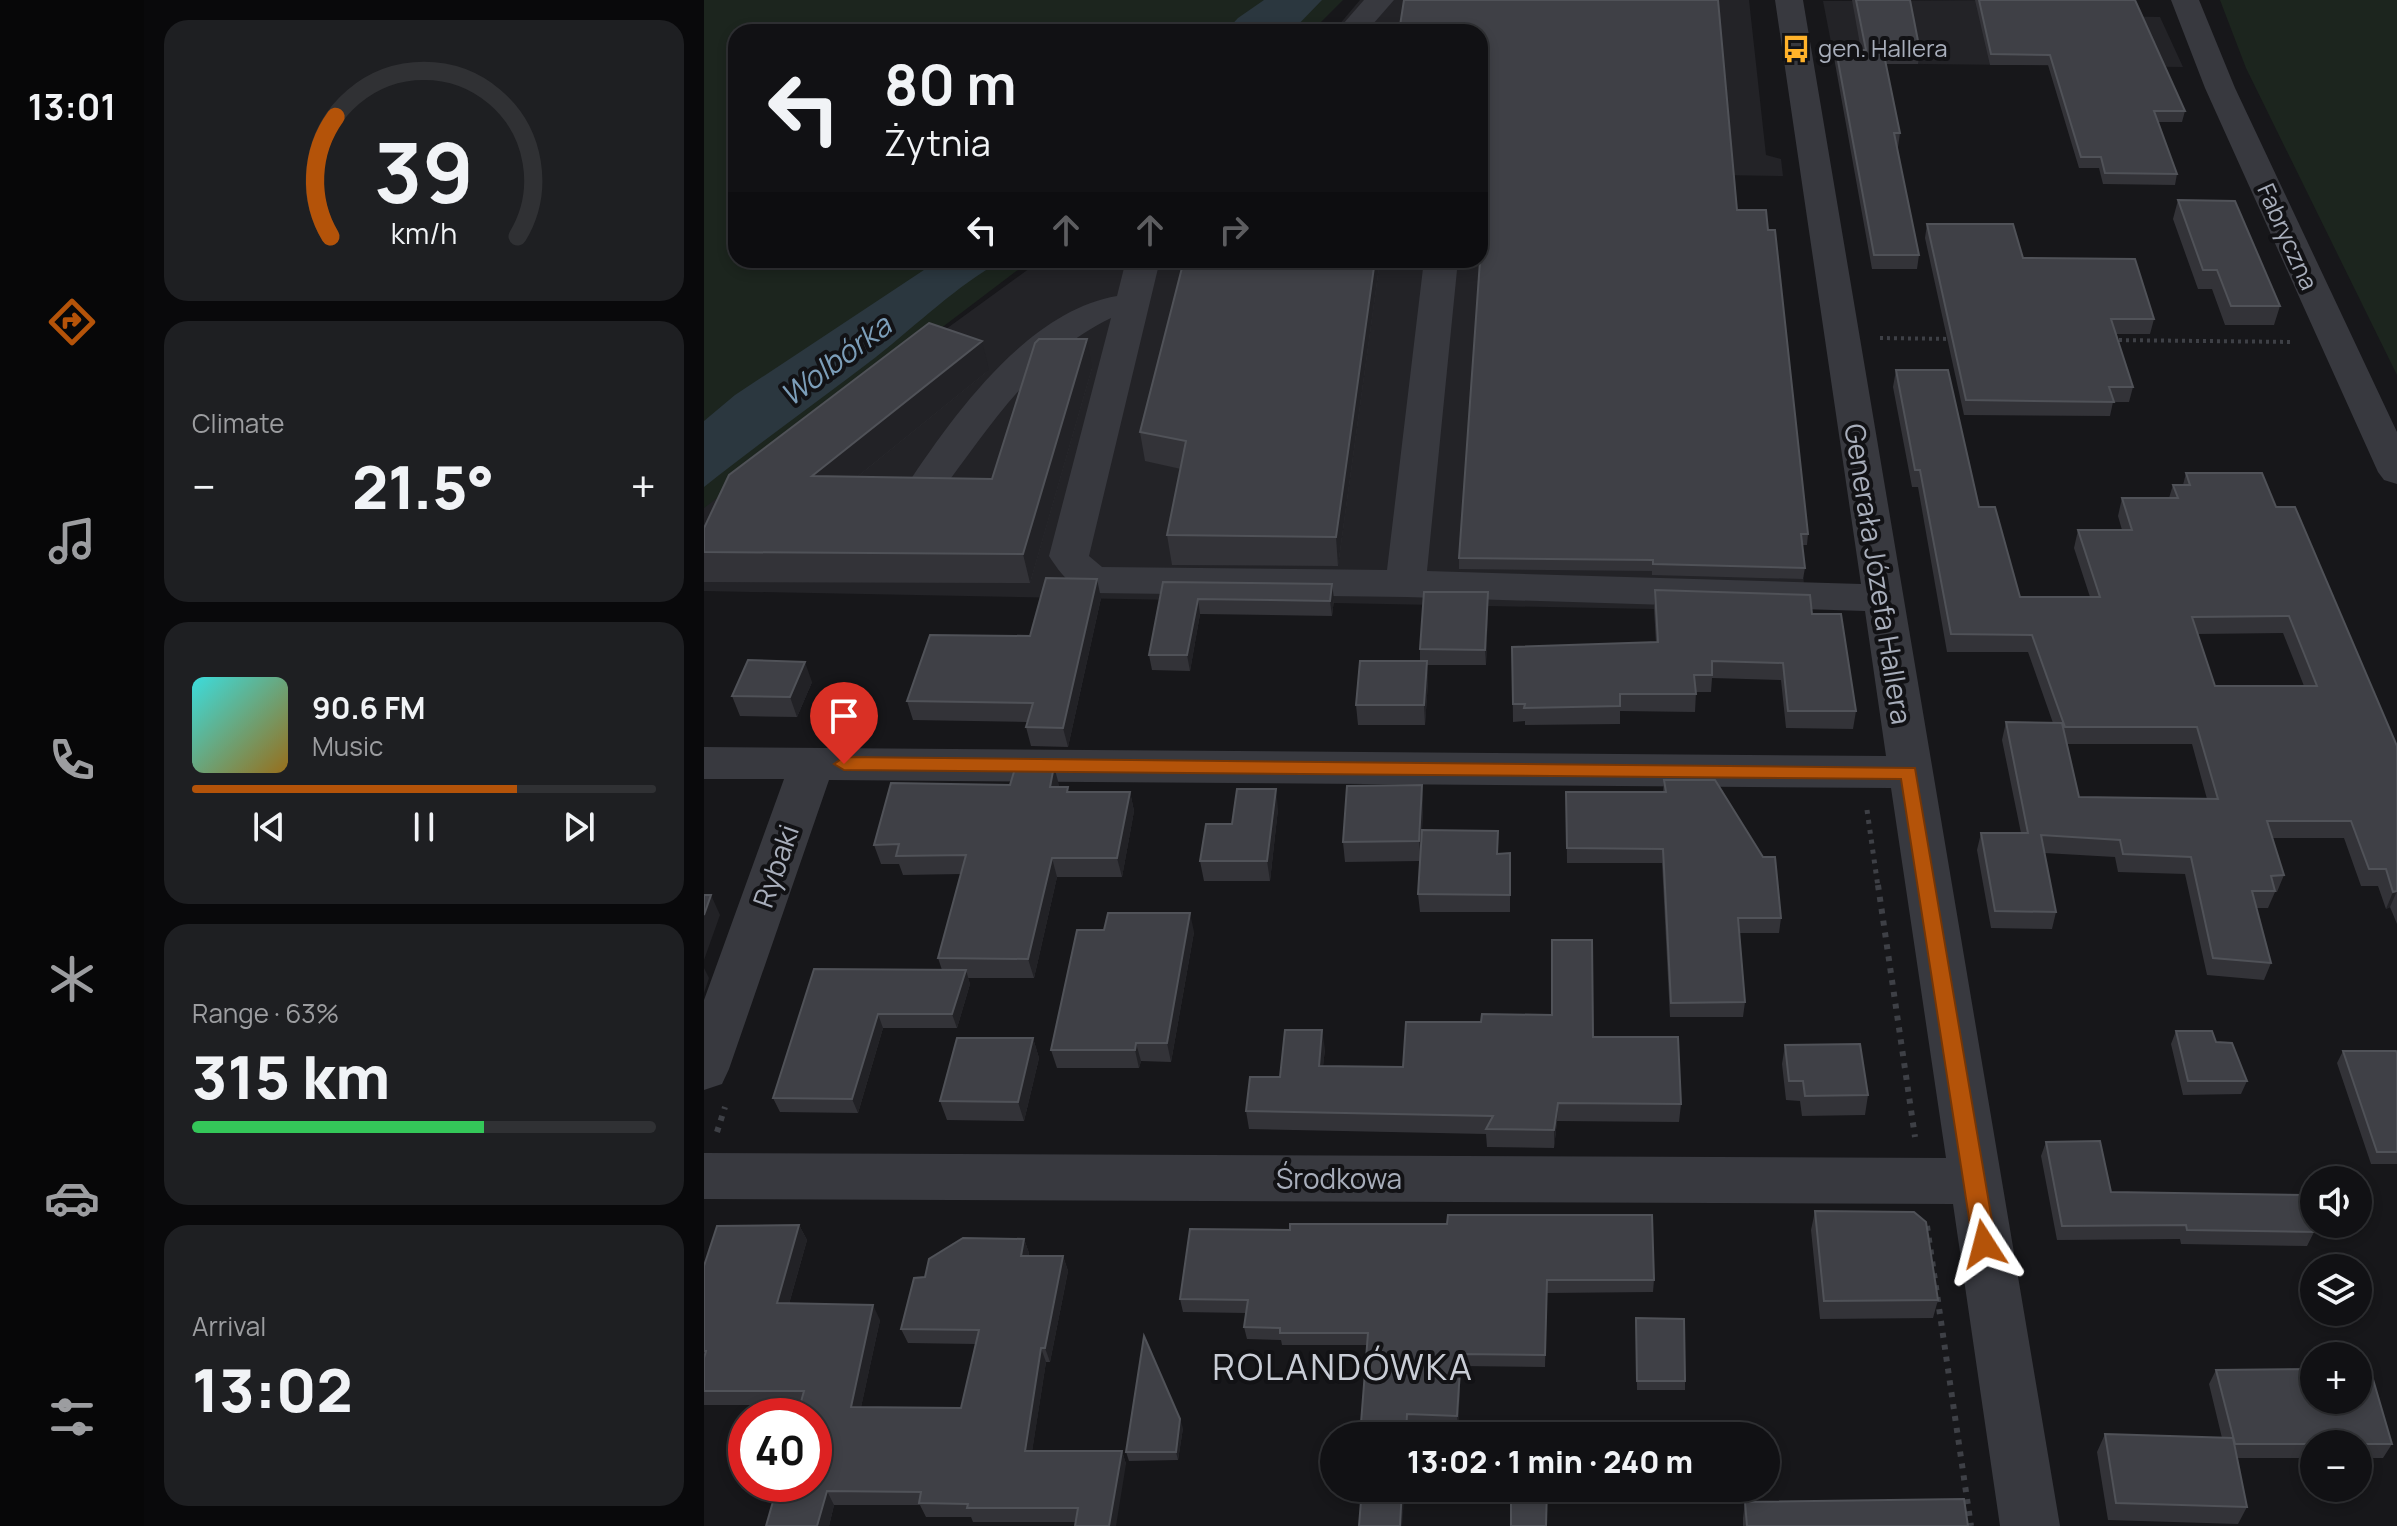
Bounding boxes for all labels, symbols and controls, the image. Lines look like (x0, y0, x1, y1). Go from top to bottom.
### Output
place label: gen. Hallera (1818, 31, 1948, 64)
bus stop icon: gen. Hallera (1781, 34, 1811, 64)
text: 80 m (884, 45, 1017, 122)
icon: left (752, 56, 856, 160)
text: 13:01 (28, 82, 116, 131)
text: 39 (374, 113, 474, 227)
text: Żytnia (884, 118, 991, 167)
street label: Fabryczna (2250, 178, 2327, 295)
icon: left (960, 208, 1004, 252)
icon: ahead (1044, 208, 1088, 252)
icon: ahead (1128, 208, 1172, 252)
icon: right (1212, 208, 1256, 252)
text: km/h (391, 214, 457, 253)
icon: directions (44, 294, 100, 350)
water label: Wolbórka (771, 304, 900, 415)
text: Climate (192, 405, 284, 441)
street label: Generała Józefa Hallera (1836, 421, 1922, 727)
text: 21.5° (352, 445, 495, 527)
text: − (192, 456, 216, 516)
text: + (631, 456, 656, 516)
icon: music (44, 513, 100, 569)
pin (810, 682, 878, 764)
text: 90.6 FM (312, 687, 426, 728)
icon: arrive (822, 694, 866, 738)
text: Music (312, 728, 383, 764)
icon: phone (44, 732, 100, 788)
icon: previous (247, 805, 291, 849)
icon: pause (402, 805, 446, 849)
icon: next (557, 805, 601, 849)
street label: Rybaki (743, 819, 807, 912)
icon: climate (44, 951, 100, 1007)
text: Range · 63% (192, 995, 339, 1031)
text: 315 km (192, 1035, 390, 1117)
street label: Środkowa (1276, 1159, 1402, 1197)
map controls (2300, 1166, 2372, 1502)
button: sound (2300, 1166, 2372, 1238)
icon: car (44, 1170, 100, 1226)
position arrow (1942, 1202, 2026, 1286)
button: layers (2300, 1254, 2372, 1326)
text: Arrival (192, 1308, 266, 1344)
district label: ROLANDÓWKA (1212, 1342, 1474, 1391)
button: + (2300, 1342, 2372, 1414)
text: 13:02 (192, 1348, 353, 1430)
icon: filters (44, 1389, 100, 1445)
speed limit sign: 40 (728, 1398, 832, 1502)
button: − (2300, 1430, 2372, 1502)
text: 13:02 · 1 min · 240 m (1407, 1441, 1693, 1482)

